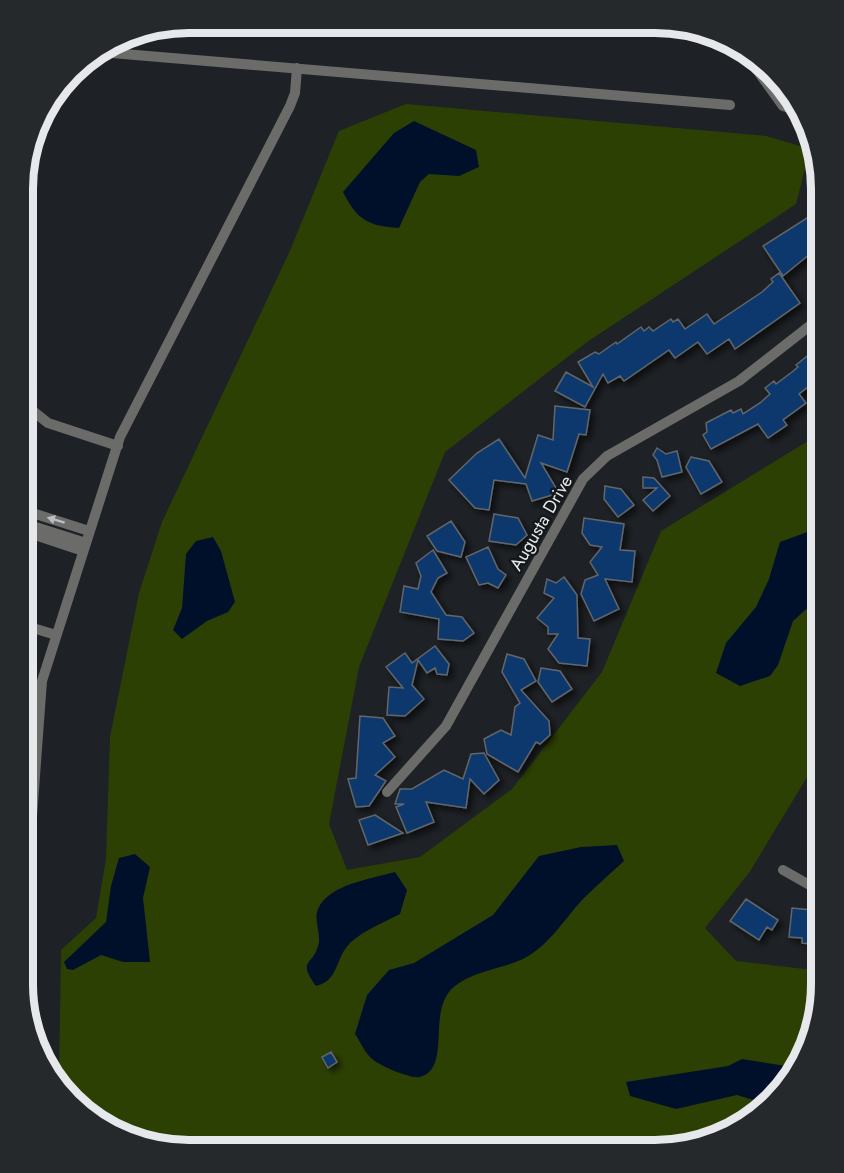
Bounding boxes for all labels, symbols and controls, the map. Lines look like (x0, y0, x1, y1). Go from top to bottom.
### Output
street label: Augusta Drive (503, 470, 579, 576)
one-way arrow (47, 515, 65, 524)

